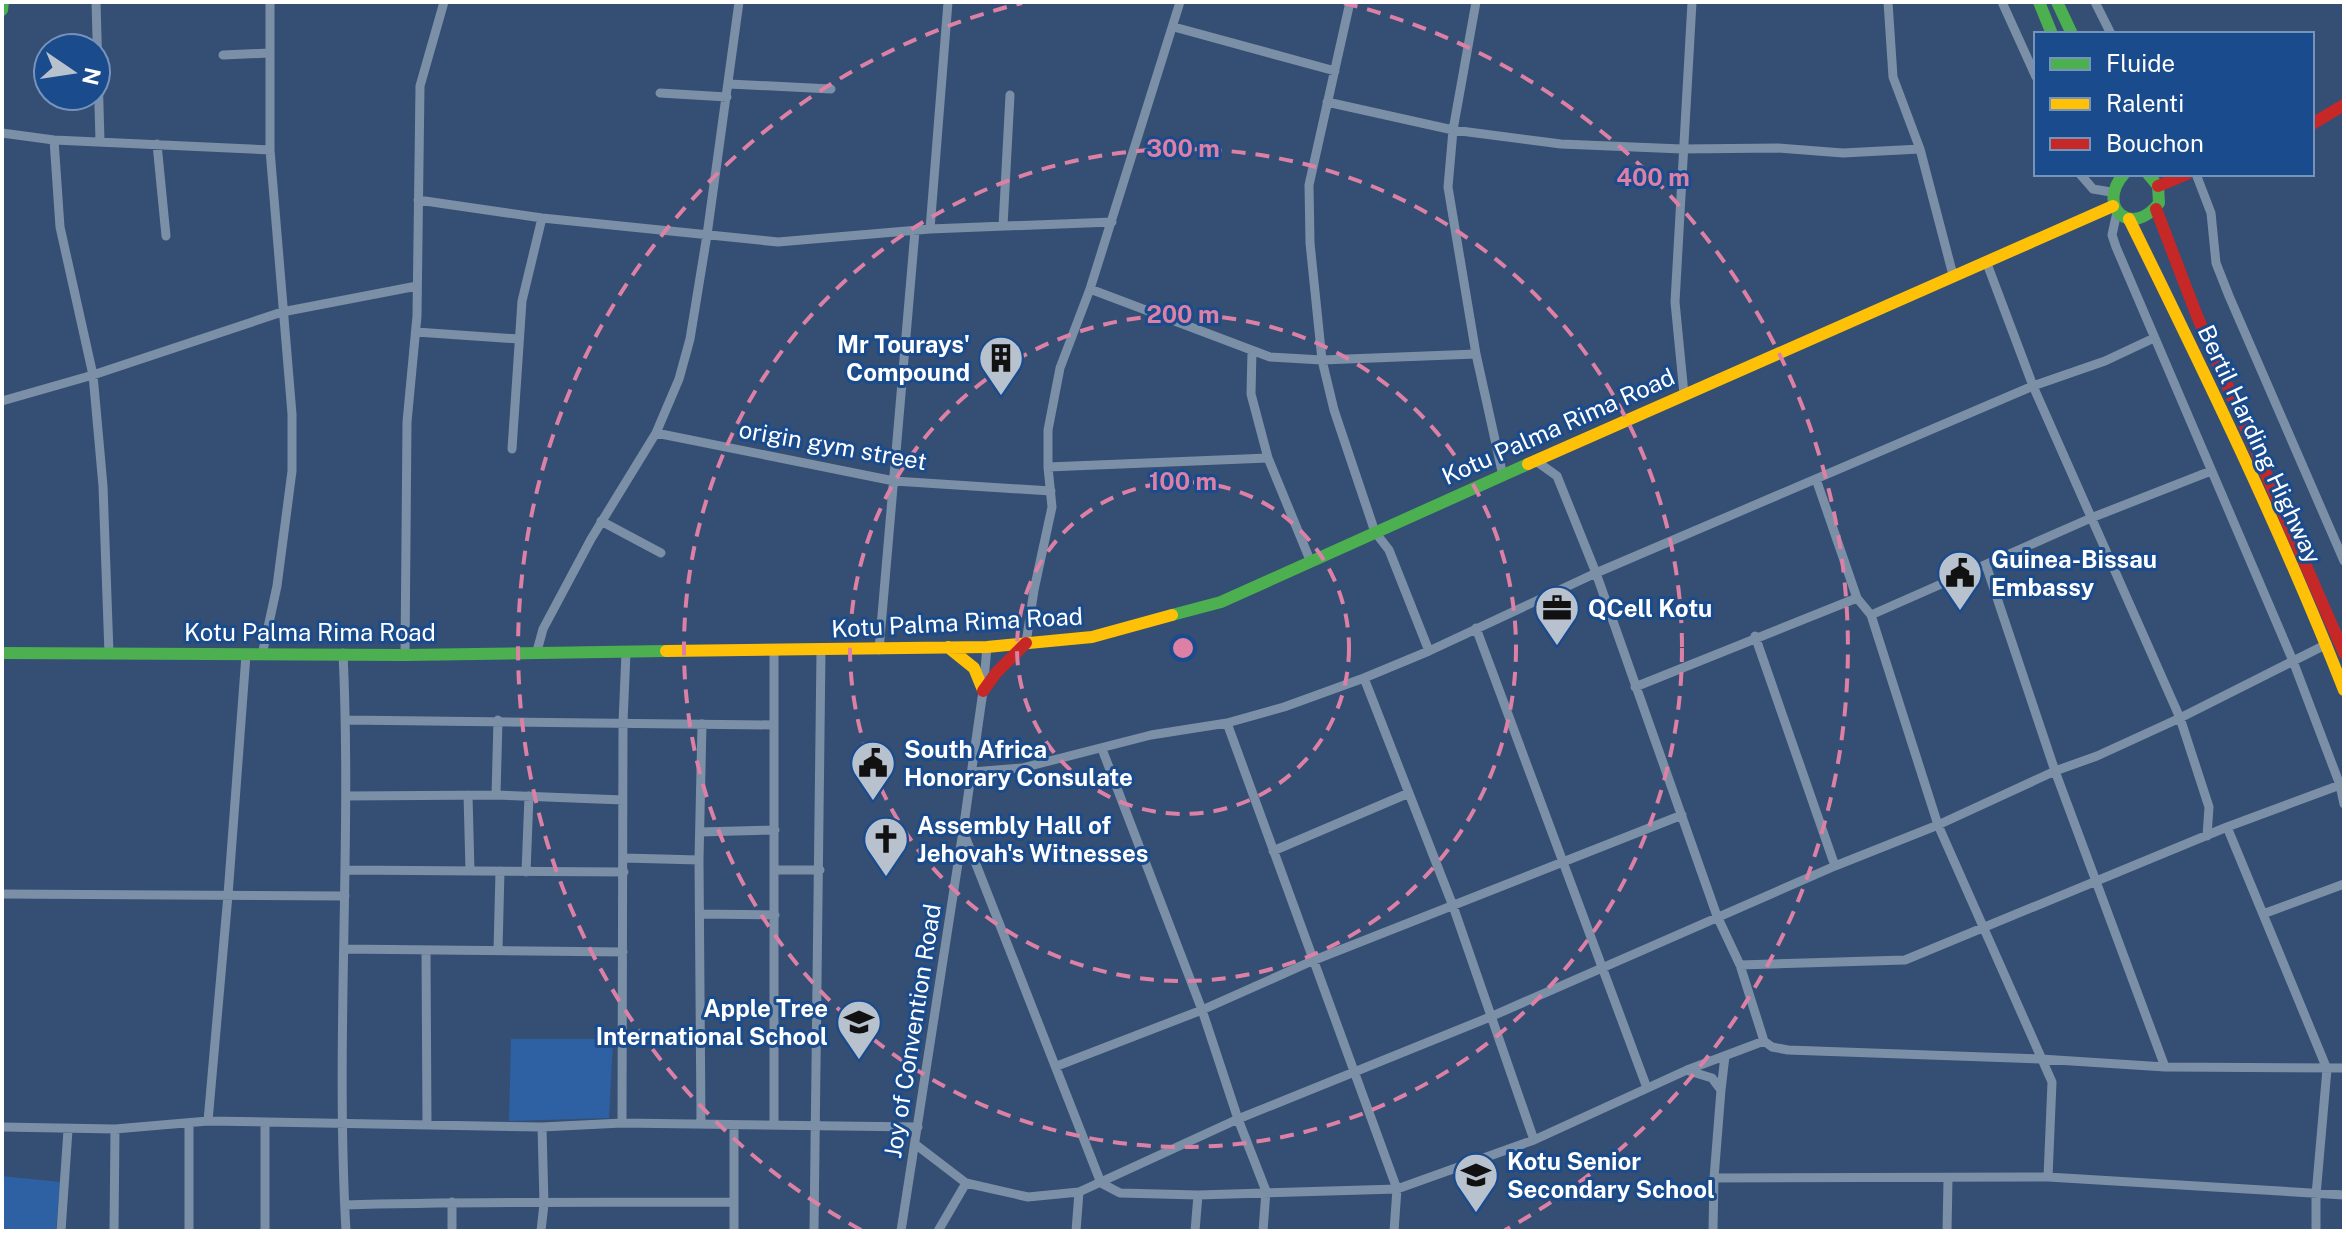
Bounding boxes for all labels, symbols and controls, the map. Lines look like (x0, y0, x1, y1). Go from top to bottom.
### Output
north arrow (32, 32, 112, 112)
legend (2034, 32, 2314, 176)
text: Fluide (2106, 49, 2175, 77)
text: N (77, 65, 106, 88)
text: Ralenti (2106, 89, 2184, 117)
text: Bouchon (2106, 129, 2204, 157)
text: 300 m (1146, 134, 1220, 162)
text: 400 m (1616, 163, 1690, 191)
text: 200 m (1146, 300, 1220, 328)
street label: Bertil Harding Highway (2192, 320, 2328, 568)
place label: Mr Tourays' Compound (837, 330, 970, 386)
building icon: Mr Tourays' Compound (977, 334, 1025, 397)
street label: Kotu Palma Rima Road (1437, 362, 1679, 490)
street label: origin gym street (737, 415, 929, 475)
text: 100 m (1149, 467, 1217, 495)
place label: Guinea-Bissau Embassy (1991, 545, 2157, 601)
public building icon: Guinea-Bissau Embassy (1936, 549, 1984, 612)
office icon: QCell Kotu (1533, 584, 1581, 647)
place label: QCell Kotu (1588, 594, 1712, 622)
street label: Kotu Palma Rima Road (831, 601, 1083, 643)
street label: Kotu Palma Rima Road (184, 618, 436, 646)
centre of rings (1169, 634, 1197, 662)
place label: South Africa Honorary Consulate (904, 735, 1133, 791)
public building icon: South Africa Honorary Consulate (849, 739, 897, 802)
place label: Assembly Hall of Jehovah's Witnesses (917, 811, 1148, 867)
church icon: Assembly Hall of Jehovah's Witnesses (862, 815, 910, 878)
street label: Joy of Convention Road (878, 902, 946, 1160)
place label: Apple Tree International School (596, 994, 828, 1050)
school or university icon: Apple Tree International School (835, 998, 883, 1061)
place label: Kotu Senior Secondary School (1507, 1147, 1715, 1203)
school or university icon: Kotu Senior Secondary School (1452, 1151, 1500, 1214)

